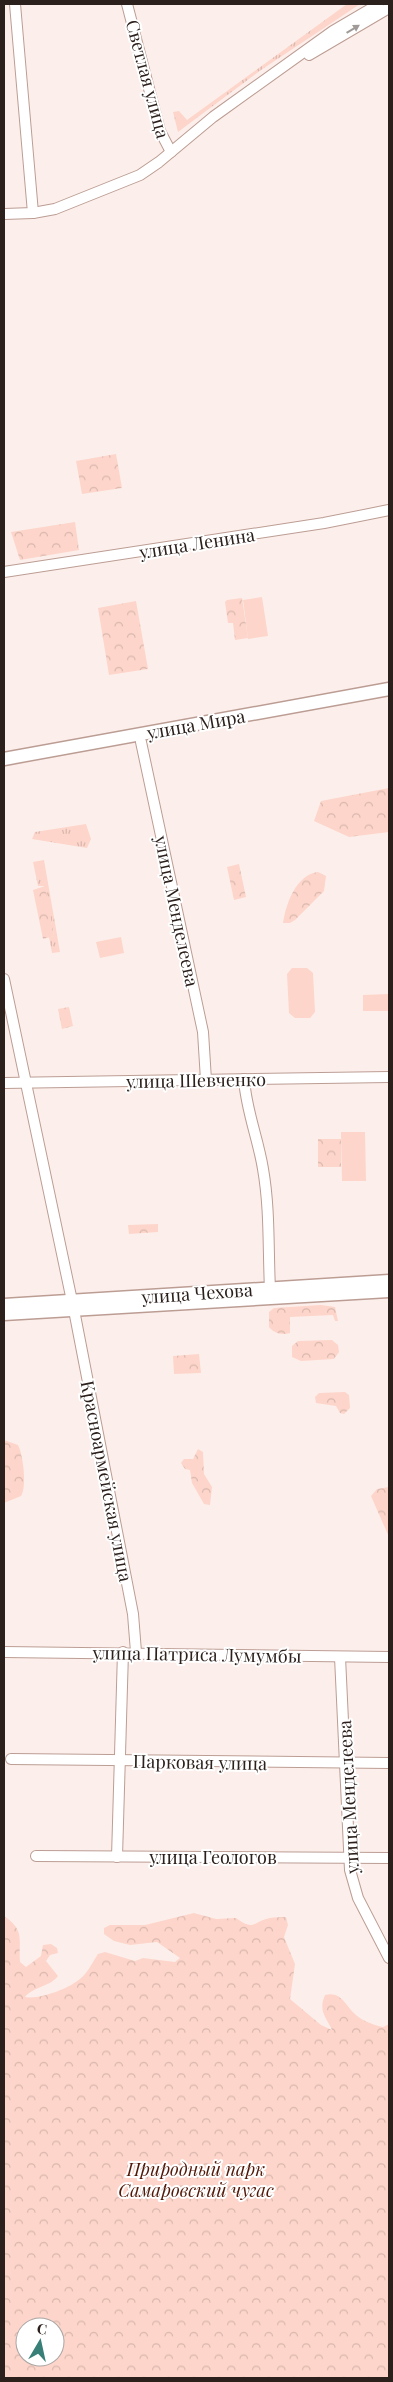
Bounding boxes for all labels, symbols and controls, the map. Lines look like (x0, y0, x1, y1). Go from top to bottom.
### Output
street label: Светлая улица (121, 17, 175, 141)
one-way arrow (347, 24, 360, 33)
street label: улица Ленина (137, 522, 256, 564)
street label: улица Мира (144, 704, 247, 745)
street label: улица Менделеева (149, 832, 205, 989)
street label: улица Шевченко (125, 1067, 266, 1093)
street label: улица Чехова (140, 1277, 253, 1309)
street label: Красноармейская улица (76, 1378, 138, 1584)
street label: улица Патриса Лумумбы (91, 1640, 302, 1668)
street label: улица Менделеева (332, 1720, 364, 1875)
street label: Парковая улица (133, 1749, 267, 1775)
street label: улица Геологов (148, 1845, 277, 1869)
park label: Природный парк Самаровский чугас (118, 2157, 274, 2202)
north arrow (15, 2317, 65, 2367)
text: С (36, 2319, 49, 2339)

